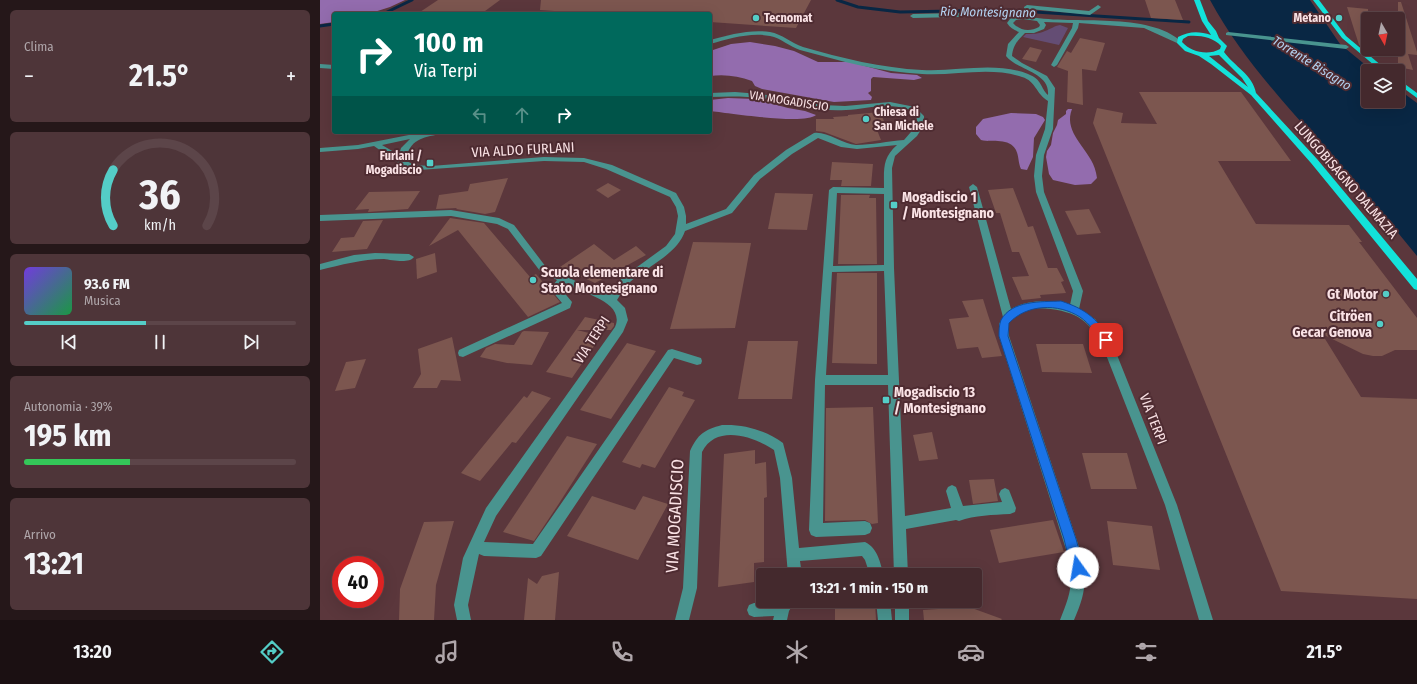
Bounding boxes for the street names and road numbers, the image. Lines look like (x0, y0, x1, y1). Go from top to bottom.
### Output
street label: VIA MOGADISCIO (748, 88, 830, 114)
street label: LUNGOBISAGNO DALMAZIA (1290, 118, 1402, 243)
street label: VIA ALDO FURLANI (471, 139, 575, 161)
street label: VIA TERPI (570, 313, 614, 367)
street label: VIA TERPI (1136, 391, 1170, 447)
street label: VIA MOGADISCIO (662, 459, 688, 573)

